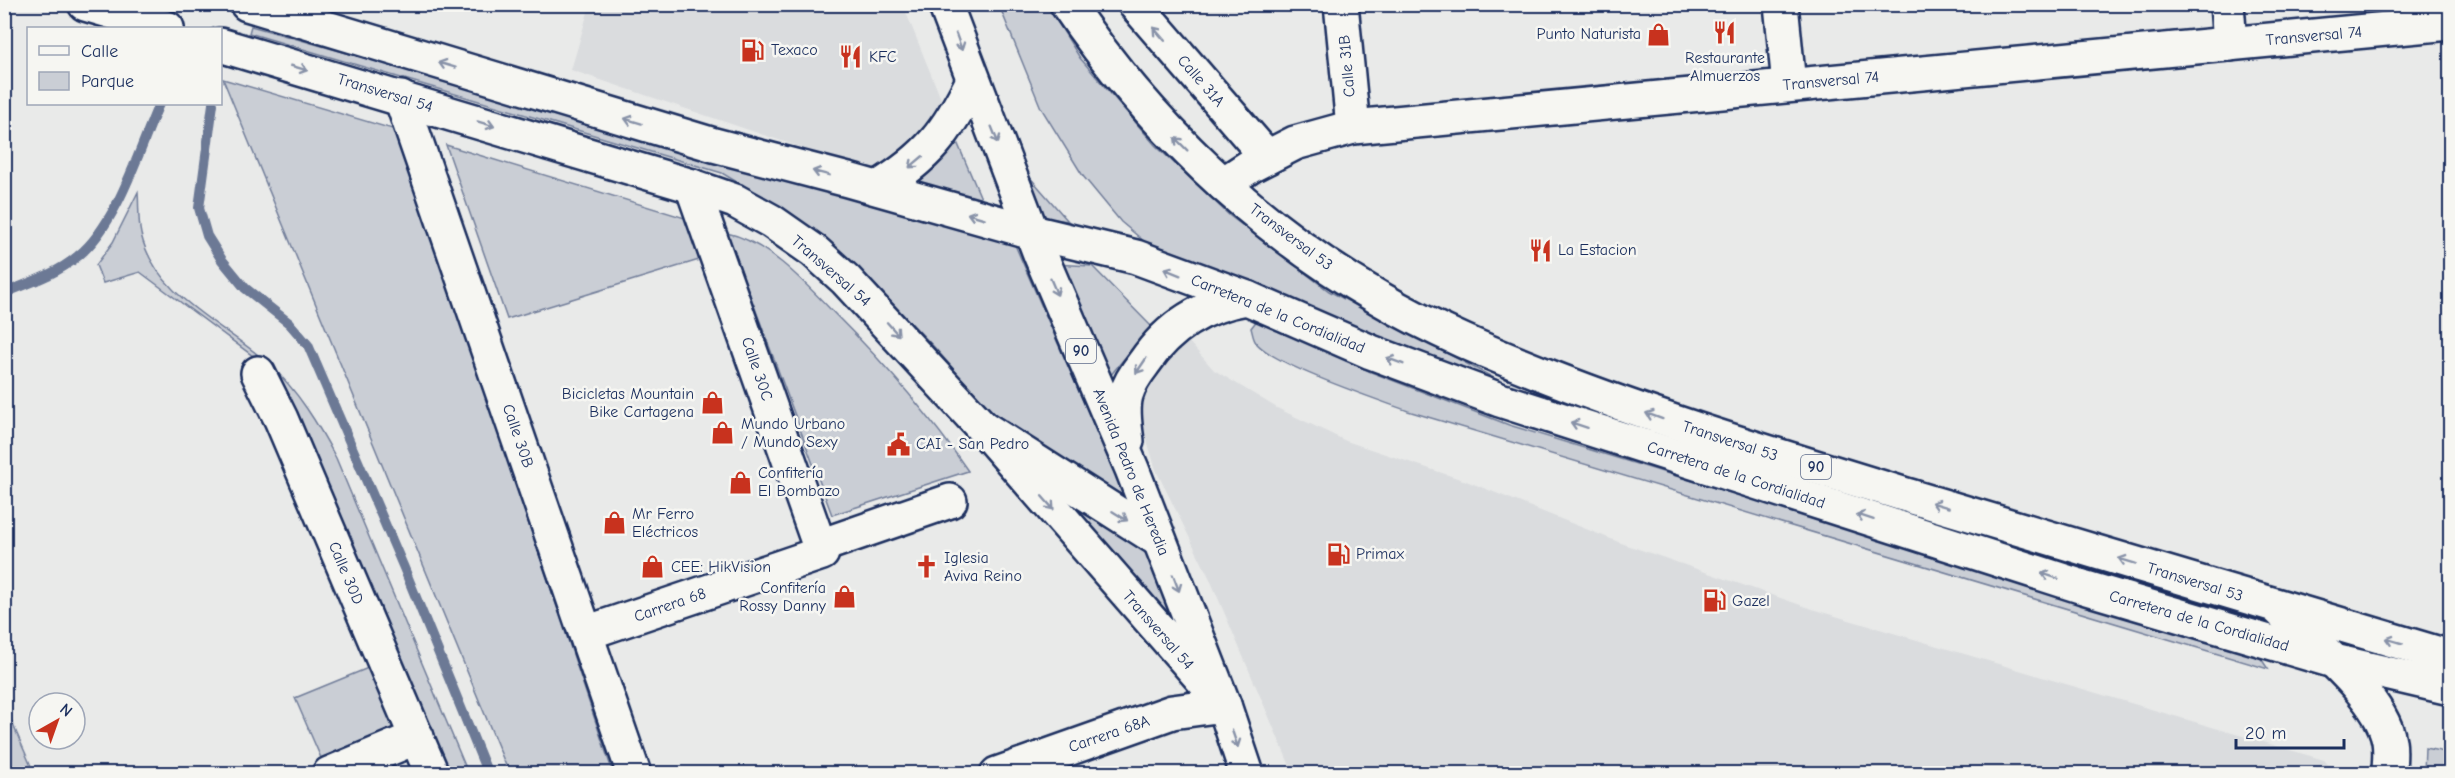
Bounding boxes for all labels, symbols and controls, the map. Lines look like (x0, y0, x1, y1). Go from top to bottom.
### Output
restaurant icon: Restaurante Almuerzos (1712, 20, 1738, 46)
shop icon: Punto Naturista (1646, 21, 1672, 47)
street label: Transversal 74 (2265, 23, 2363, 49)
place label: Punto Naturista (1537, 25, 1641, 43)
one-way arrow (1153, 26, 1166, 42)
legend (27, 27, 222, 105)
one-way arrow (954, 33, 965, 51)
street label: Calle 31B (1335, 34, 1359, 98)
fuel station icon: Texaco (740, 37, 766, 63)
text: Calle (81, 41, 118, 62)
place label: Texaco (771, 41, 818, 59)
restaurant icon: KFC (838, 44, 864, 70)
place label: KFC (869, 48, 897, 66)
place label: Restaurante Almuerzos (1685, 49, 1765, 85)
street label: Calle 31A (1174, 52, 1228, 110)
one-way arrow (438, 59, 457, 70)
one-way arrow (290, 63, 309, 74)
street label: Transversal 74 (1782, 68, 1880, 94)
street label: Transversal 54 (335, 70, 435, 116)
text: Parque (81, 71, 134, 92)
one-way arrow (624, 115, 643, 126)
one-way arrow (476, 119, 495, 130)
one-way arrow (990, 125, 1001, 143)
one-way arrow (1174, 136, 1188, 151)
one-way arrow (908, 155, 924, 168)
one-way arrow (812, 166, 831, 178)
street label: Transversal 53 (1246, 200, 1336, 274)
one-way arrow (966, 210, 985, 222)
street label: Transversal 54 (788, 232, 874, 310)
restaurant icon: La Estacion (1527, 237, 1553, 263)
place label: La Estacion (1558, 241, 1637, 259)
one-way arrow (1163, 266, 1181, 277)
street label: Carretera de la Cordialidad (1188, 271, 1368, 357)
one-way arrow (1049, 277, 1060, 295)
one-way arrow (886, 322, 900, 337)
street label: Calle 30C (738, 335, 776, 403)
road number: 90 (1066, 339, 1096, 363)
one-way arrow (1386, 355, 1405, 366)
one-way arrow (1135, 358, 1148, 375)
place label: Bicicletas Mountain Bike Cartagena (562, 385, 694, 421)
street label: Avenida Pedro de Heredia (1089, 386, 1173, 558)
shop icon: Bicicletas Mountain Bike Cartagena (699, 390, 725, 416)
street label: Calle 30B (499, 402, 537, 470)
one-way arrow (1645, 409, 1664, 420)
place label: Mundo Urbano / Mundo Sexy (741, 415, 845, 451)
street label: Transversal 53 (1680, 417, 1780, 465)
one-way arrow (1570, 419, 1589, 430)
shop icon: Mundo Urbano / Mundo Sexy (710, 420, 736, 446)
public building icon: CAI - San Pedro (885, 431, 911, 457)
place label: CAI - San Pedro (916, 435, 1029, 453)
street label: Carretera de la Cordialidad (1645, 438, 1827, 512)
road number: 90 (1801, 455, 1831, 479)
place label: Confitería El Bombazo (758, 464, 840, 500)
shop icon: Confitería El Bombazo (727, 469, 753, 495)
one-way arrow (1041, 495, 1055, 510)
one-way arrow (1931, 499, 1950, 510)
place label: Mr Ferro Eléctricos (632, 505, 699, 541)
shop icon: Mr Ferro Eléctricos (601, 510, 627, 536)
one-way arrow (1111, 510, 1128, 522)
one-way arrow (1856, 511, 1875, 522)
street label: Calle 30D (325, 539, 367, 607)
fuel station icon: Primax (1325, 541, 1351, 567)
place label: Primax (1356, 545, 1404, 563)
place label: Iglesia Aviva Reino (944, 549, 1022, 585)
shop icon: CEE: HikVision (640, 554, 666, 580)
church icon: Iglesia Aviva Reino (913, 554, 939, 580)
one-way arrow (2118, 555, 2137, 566)
place label: CEE: HikVision (671, 558, 771, 576)
street label: Transversal 53 (2145, 559, 2245, 605)
one-way arrow (2041, 570, 2060, 581)
one-way arrow (1171, 573, 1182, 591)
place label: Confitería Rossy Danny (739, 579, 827, 615)
street label: Carrera 68 (632, 584, 708, 626)
shop icon: Confitería Rossy Danny (831, 584, 857, 610)
street label: Transversal 54 (1119, 587, 1197, 673)
street label: Carretera de la Cordialidad (2107, 587, 2291, 655)
fuel station icon: Gazel (1701, 588, 1727, 614)
place label: Gazel (1732, 592, 1770, 610)
one-way arrow (2385, 635, 2404, 646)
north arrow (27, 691, 87, 751)
text: N (56, 700, 76, 721)
street label: Carrera 68A (1066, 712, 1152, 756)
scale bar (2236, 712, 2344, 750)
text: 20 m (2245, 723, 2286, 744)
one-way arrow (1231, 729, 1242, 748)

